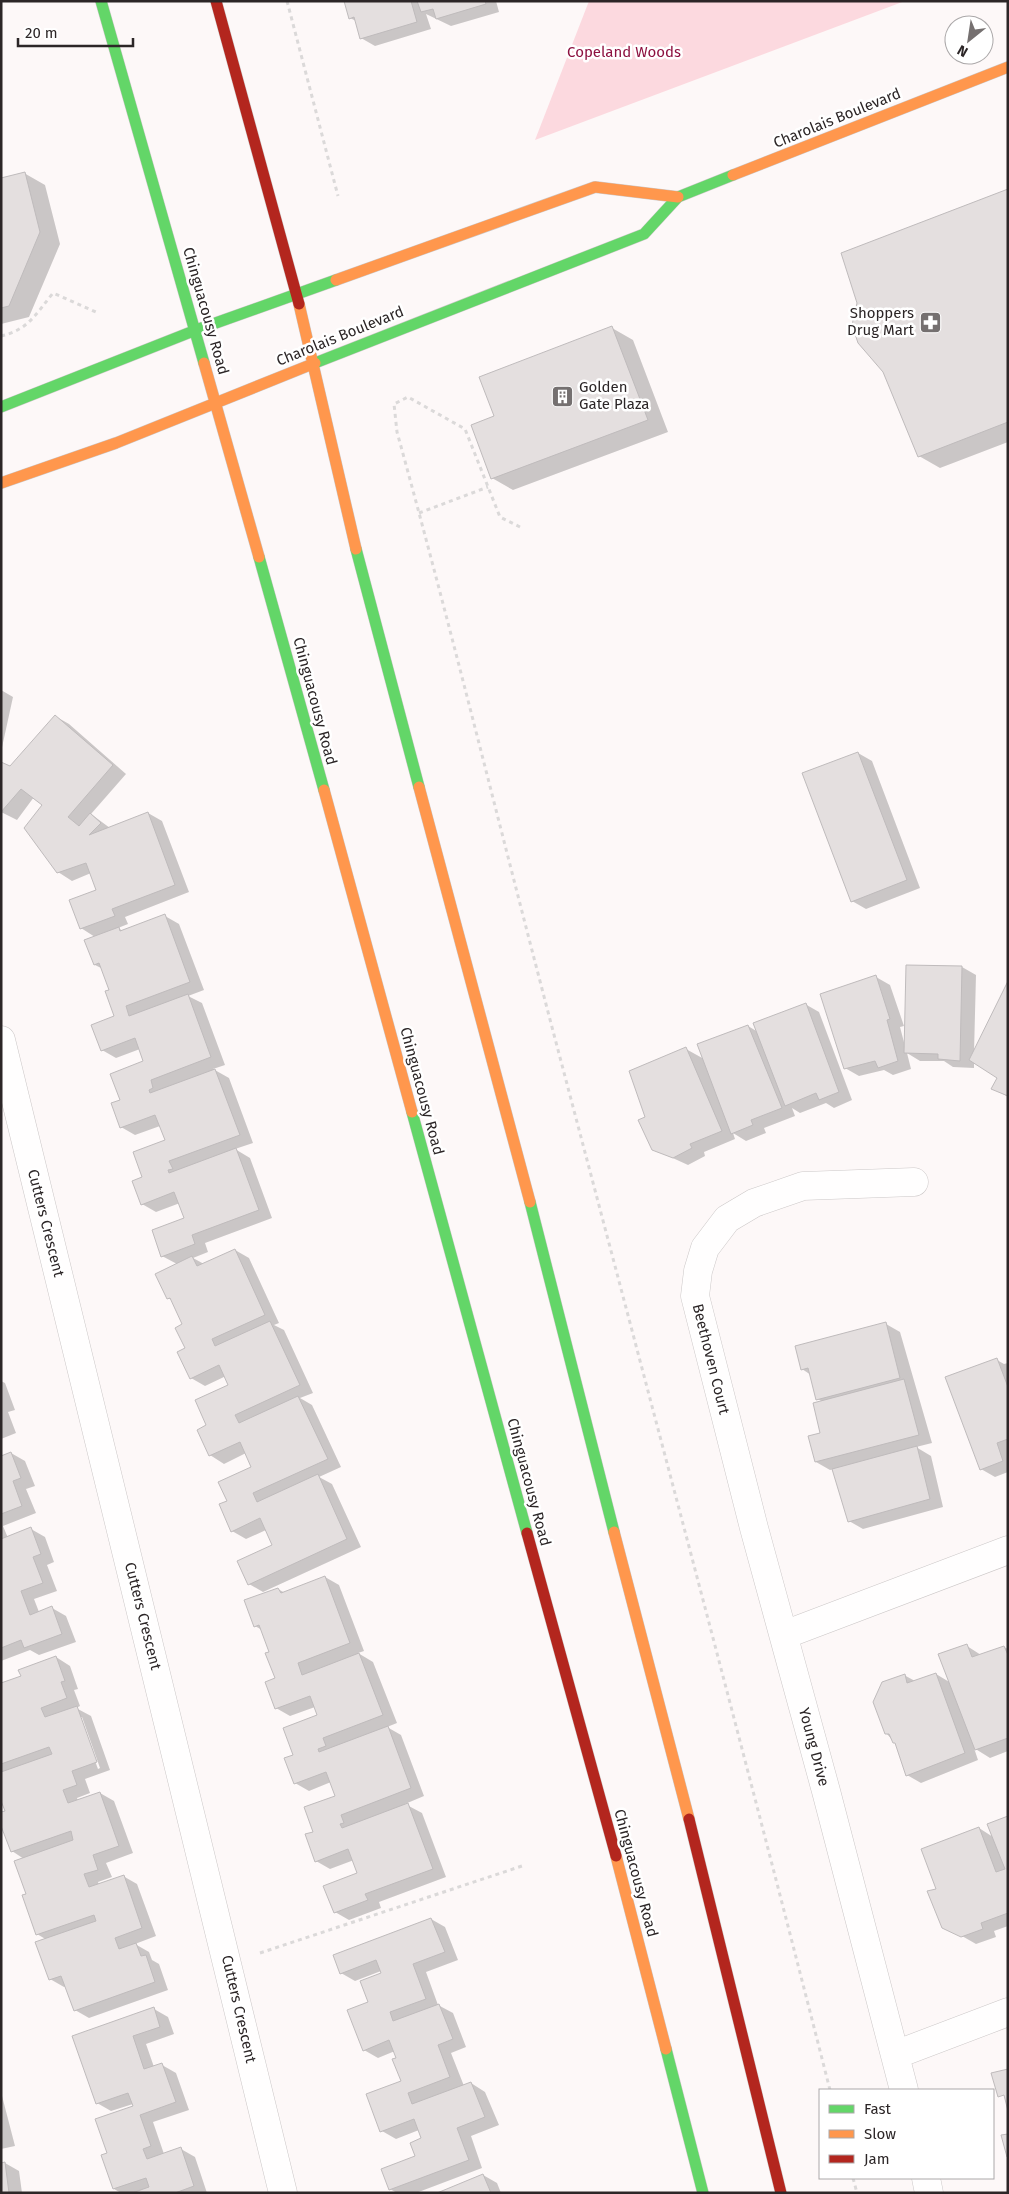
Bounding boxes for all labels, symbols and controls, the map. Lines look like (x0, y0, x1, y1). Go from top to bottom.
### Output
scale bar (18, 15, 132, 47)
north arrow (944, 15, 994, 65)
text: 20 m (25, 24, 58, 42)
text: N (954, 41, 971, 61)
park label: Copeland Woods (567, 43, 681, 61)
street label: Charolais Boulevard (771, 84, 903, 152)
street label: Chinguacousy Road (179, 245, 233, 377)
street label: Charolais Boulevard (274, 302, 406, 370)
place label: Shoppers Drug Mart (847, 304, 915, 339)
pharmacy icon: Shoppers Drug Mart (918, 310, 942, 334)
place label: Golden Gate Plaza (579, 378, 650, 413)
building icon: Golden Gate Plaza (551, 384, 575, 408)
street label: Chinguacousy Road (289, 635, 341, 767)
street label: Chinguacousy Road (396, 1025, 448, 1157)
street label: Cutters Crescent (24, 1167, 68, 1279)
street label: Beethoven Court (689, 1302, 734, 1417)
street label: Chinguacousy Road (503, 1416, 555, 1548)
street label: Cutters Crescent (121, 1560, 165, 1672)
street label: Young Drive (795, 1706, 833, 1788)
street label: Chinguacousy Road (610, 1807, 662, 1939)
street label: Cutters Crescent (218, 1953, 260, 2065)
legend (819, 2089, 994, 2179)
text: Fast (864, 2100, 891, 2118)
text: Slow (864, 2125, 896, 2143)
text: Jam (864, 2150, 890, 2168)

